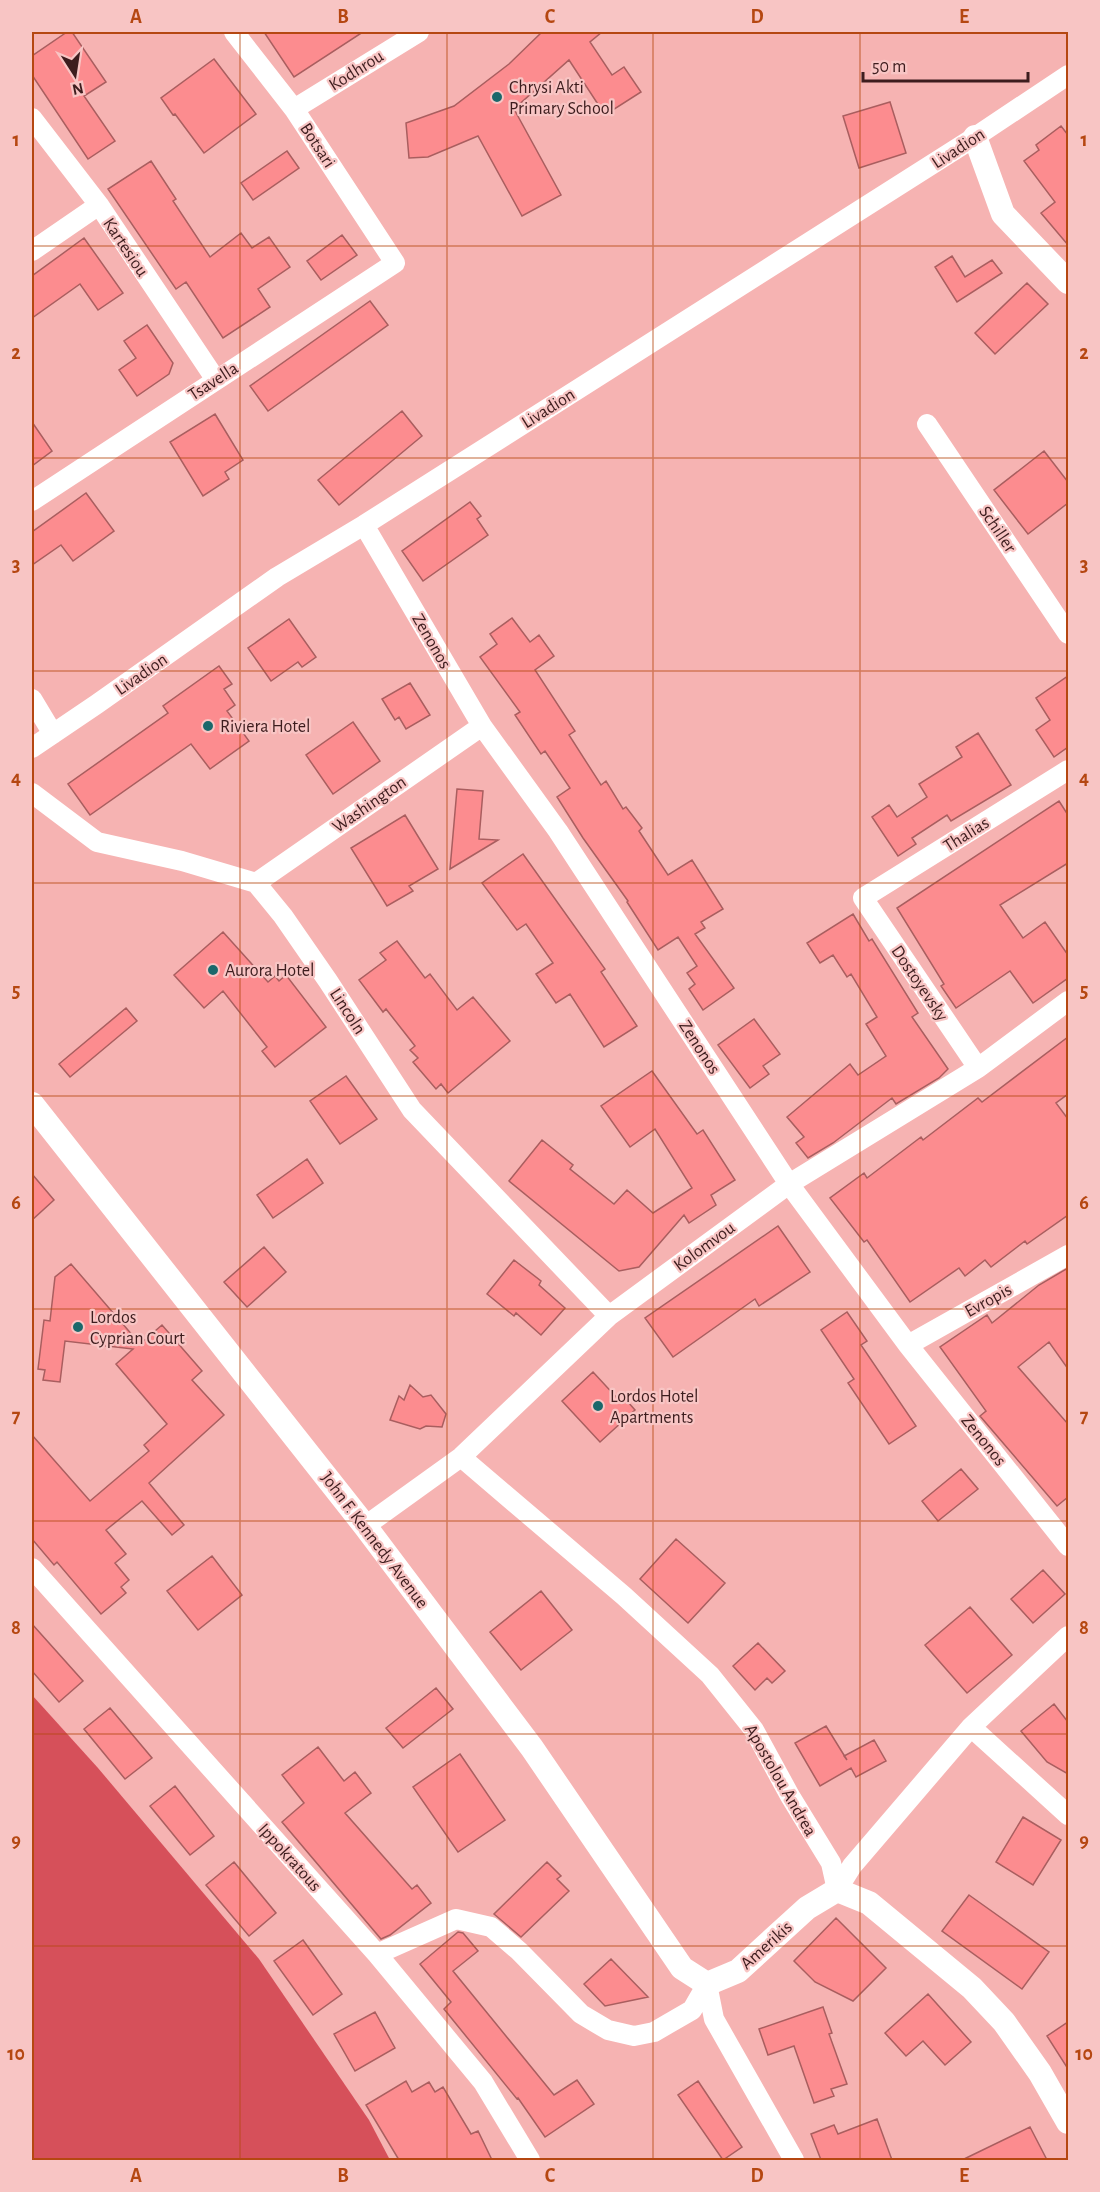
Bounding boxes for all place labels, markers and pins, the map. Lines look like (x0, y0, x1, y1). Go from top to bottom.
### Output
place label: Chrysi Akti Primary School (509, 79, 614, 118)
marker: Chrysi Akti Primary School (490, 90, 504, 104)
place label: Riviera Hotel (220, 718, 311, 736)
marker: Riviera Hotel (201, 719, 215, 733)
place label: Aurora Hotel (225, 962, 314, 980)
marker: Aurora Hotel (206, 963, 220, 977)
place label: Lordos Cyprian Court (90, 1309, 185, 1348)
marker: Lordos Cyprian Court (71, 1320, 85, 1334)
place label: Lordos Hotel Apartments (610, 1388, 699, 1427)
marker: Lordos Hotel Apartments (591, 1399, 605, 1413)

